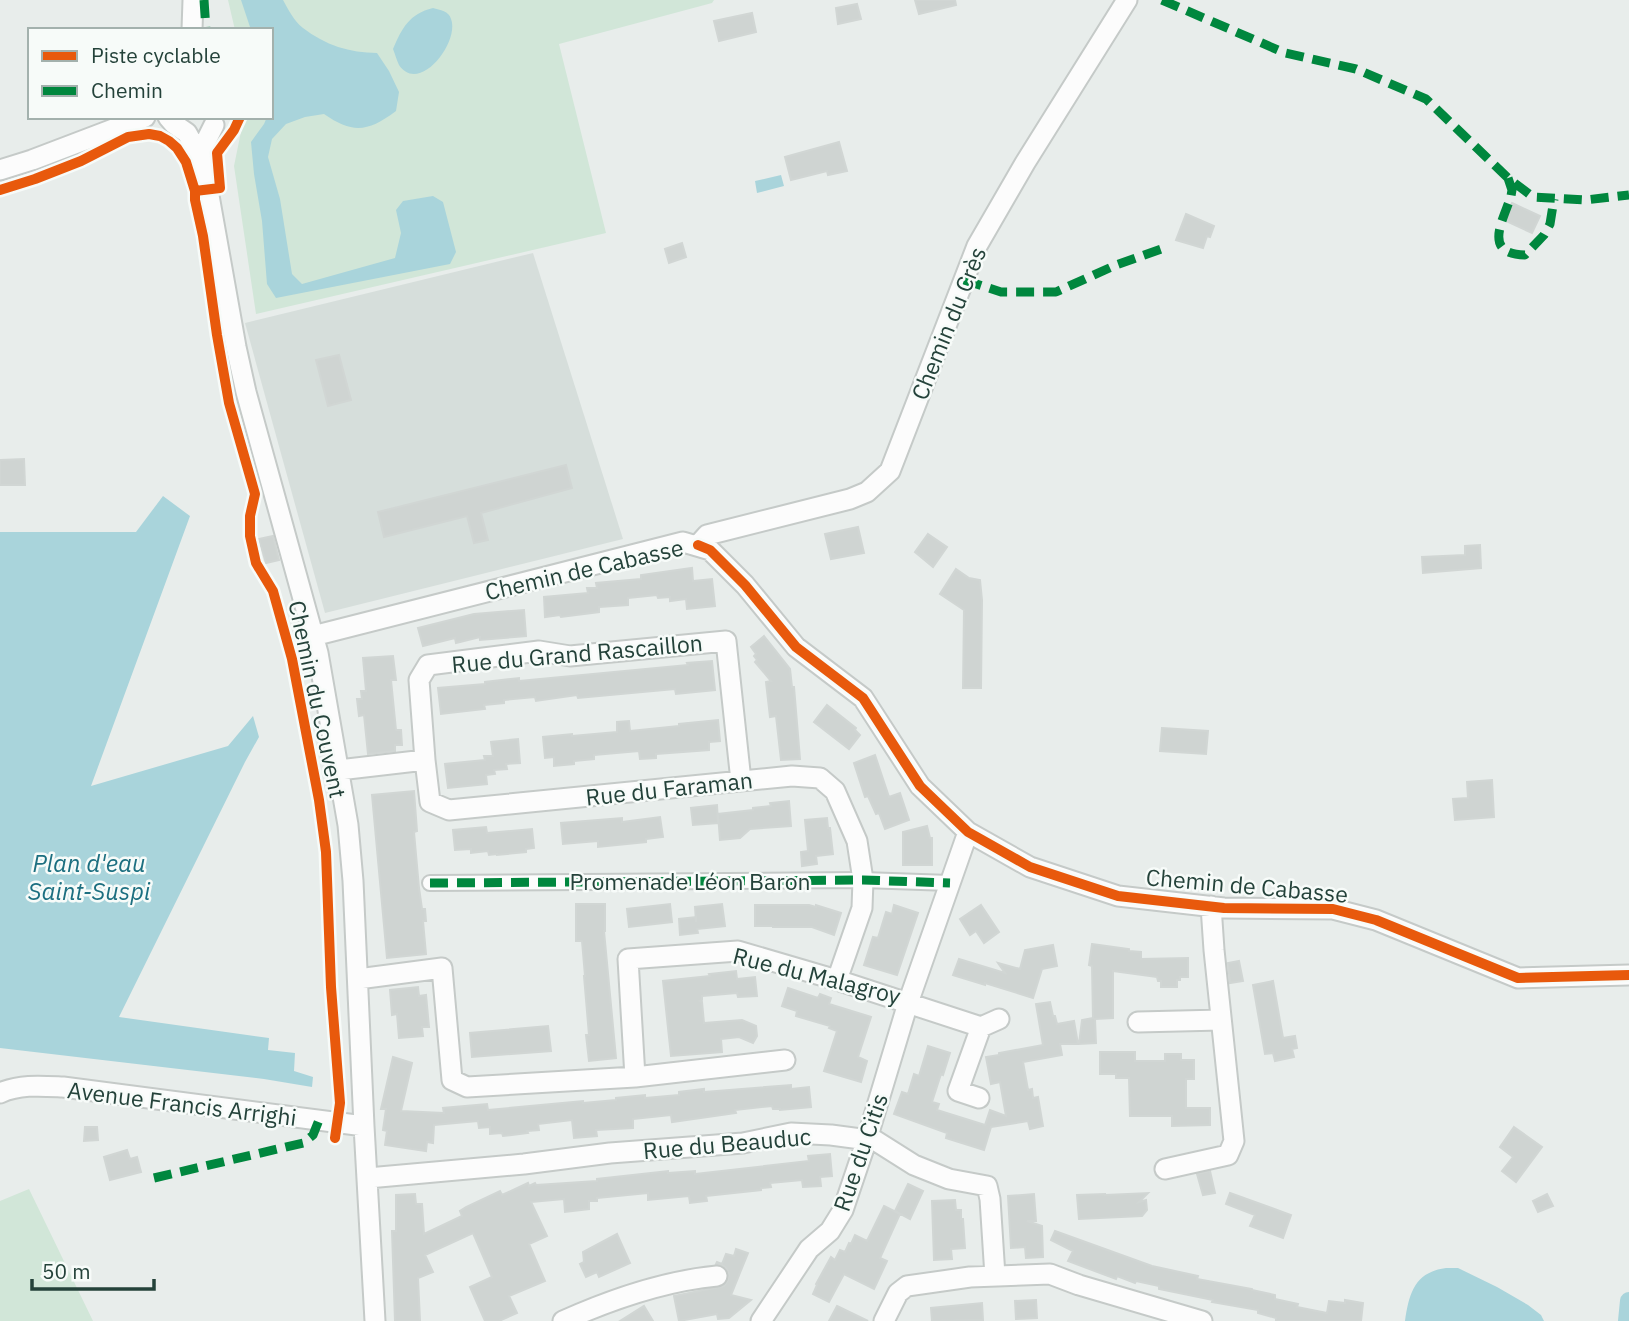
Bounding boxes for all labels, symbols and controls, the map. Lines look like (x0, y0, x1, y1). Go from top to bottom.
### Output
legend (28, 28, 273, 119)
text: Piste cyclable (91, 41, 221, 69)
text: Chemin (91, 76, 163, 104)
street label: Chemin du Crès (904, 242, 992, 404)
street label: Chemin de Cabasse (482, 532, 686, 606)
street label: Chemin du Couvent (282, 597, 354, 801)
street label: Rue du Grand Rascaillon (450, 627, 704, 679)
street label: Rue du Faraman (584, 764, 754, 812)
water label: Plan d'eau Saint-Suspi (28, 847, 151, 907)
street label: Chemin de Cabasse (1145, 861, 1349, 909)
street label: Promenade Léon Baron (569, 866, 811, 896)
street label: Rue du Malagroy (730, 940, 905, 1010)
street label: Avenue Francis Arrighi (66, 1074, 298, 1132)
street label: Rue du Citis (826, 1089, 894, 1215)
street label: Rue du Beauduc (642, 1121, 812, 1165)
scale bar (32, 1248, 154, 1292)
text: 50 m (42, 1257, 91, 1285)

